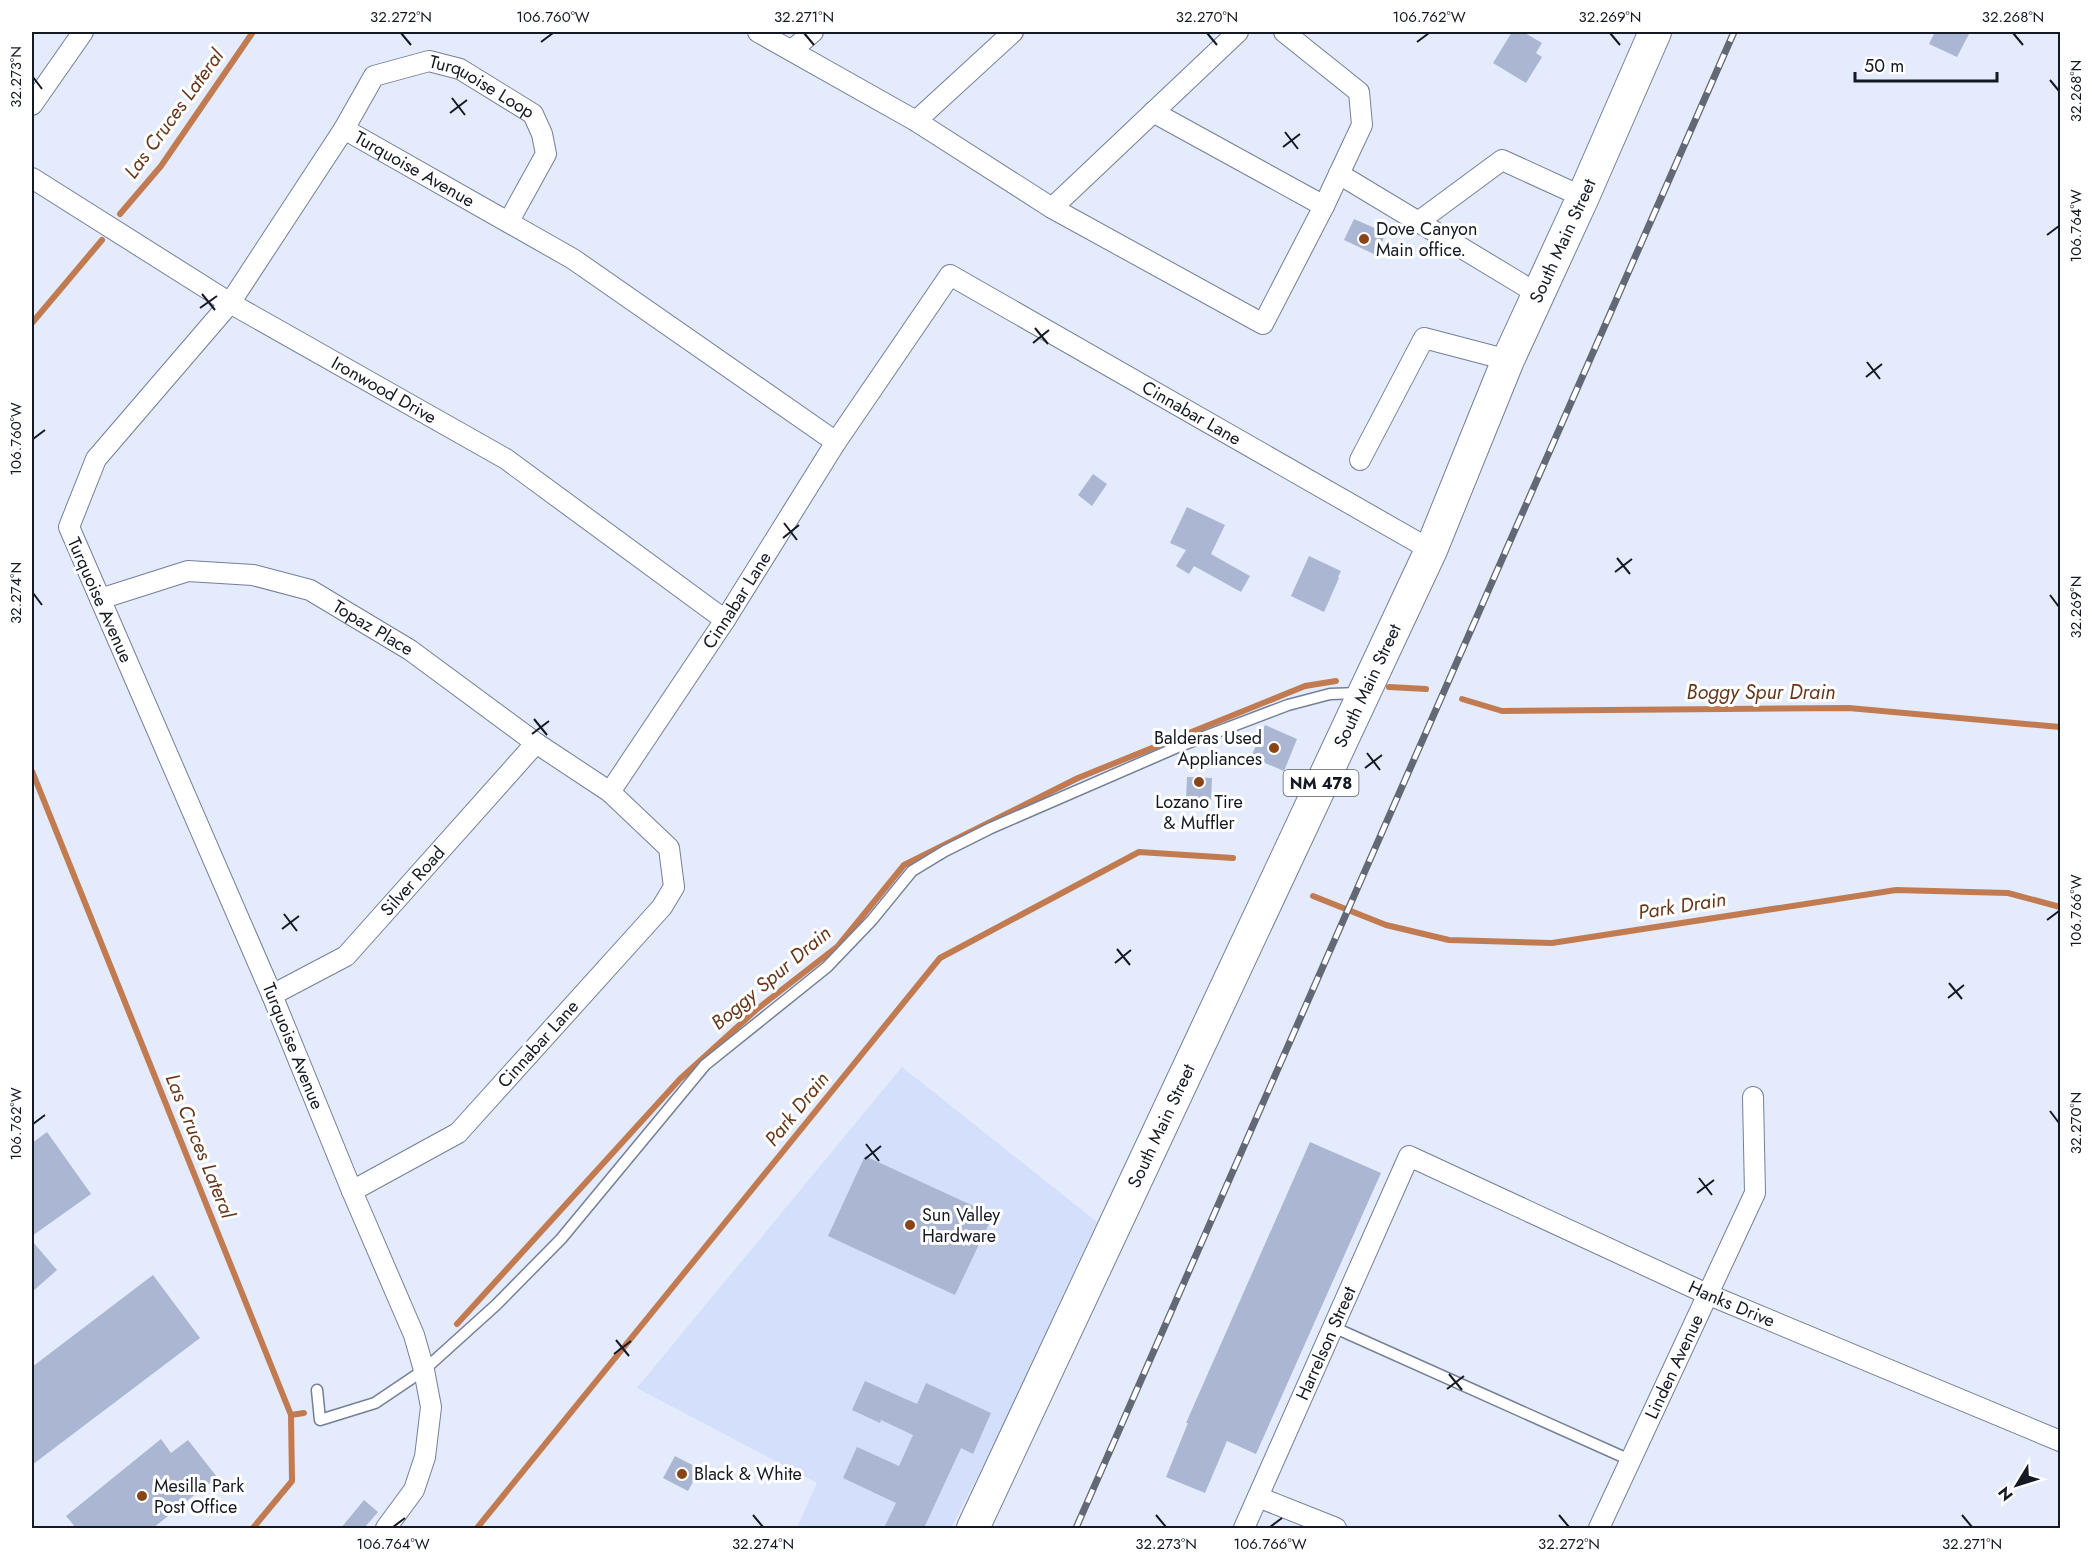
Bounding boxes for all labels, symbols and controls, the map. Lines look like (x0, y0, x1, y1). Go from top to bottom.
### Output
text: 32.272°N (370, 6, 432, 28)
text: 106.760°W (516, 6, 590, 28)
text: 32.271°N (774, 6, 834, 28)
text: 32.270°N (1176, 6, 1238, 28)
text: 106.762°W (1393, 6, 1466, 28)
text: 32.269°N (1579, 6, 1641, 28)
text: 32.268°N (1982, 6, 2044, 28)
water label: Las Cruces Lateral (117, 42, 232, 185)
scale bar (1855, 45, 1998, 83)
text: 32.273°N (5, 46, 27, 108)
street label: Turquoise Loop (427, 49, 539, 125)
text: 50 m (1864, 53, 1904, 79)
text: 32.268°N (2065, 60, 2087, 122)
street label: Turquoise Avenue (350, 125, 480, 214)
street label: South Main Street (1523, 174, 1603, 307)
text: 106.764°W (2065, 189, 2087, 263)
place label: Dove Canyon Main office. (1376, 216, 1477, 263)
marker: Dove Canyon Main office. (1357, 232, 1371, 246)
street label: Ironwood Drive (327, 350, 441, 430)
street label: Cinnabar Lane (1137, 374, 1246, 452)
text: 106.760°W (5, 402, 27, 476)
street label: Turquoise Avenue (61, 533, 139, 667)
street label: Cinnabar Lane (696, 547, 778, 654)
text: 32.274°N (5, 562, 27, 624)
text: 32.269°N (2065, 576, 2087, 638)
street label: Topaz Place (328, 594, 418, 662)
street label: South Main Street (1327, 619, 1408, 752)
water label: Boggy Spur Drain (1687, 678, 1835, 707)
place label: Balderas Used Appliances (1154, 725, 1262, 772)
marker: Balderas Used Appliances (1267, 741, 1281, 755)
road number: NM 478 (1284, 770, 1358, 796)
marker: Lozano Tire & Muffler (1192, 775, 1206, 789)
place label: Lozano Tire & Muffler (1155, 789, 1243, 836)
street label: Silver Road (374, 840, 451, 922)
text: 106.766°W (2065, 874, 2087, 948)
water label: Park Drain (1636, 885, 1728, 927)
water label: Boggy Spur Drain (705, 919, 837, 1037)
street label: Turquoise Avenue (256, 979, 330, 1113)
street label: Cinnabar Lane (491, 994, 585, 1094)
street label: South Main Street (1121, 1059, 1202, 1192)
water label: Park Drain (758, 1065, 836, 1153)
water label: Las Cruces Lateral (158, 1069, 243, 1224)
text: 106.762°W (5, 1087, 27, 1160)
text: 32.270°N (2065, 1092, 2087, 1154)
place label: Sun Valley Hardware (922, 1202, 1000, 1249)
marker: Sun Valley Hardware (903, 1218, 917, 1232)
street label: Hanks Drive (1684, 1274, 1779, 1334)
street label: Harrelson Street (1289, 1282, 1363, 1404)
street label: Linden Avenue (1639, 1310, 1710, 1423)
north arrow (1987, 1455, 2047, 1515)
place label: Black & White (694, 1461, 802, 1487)
marker: Black & White (675, 1467, 689, 1481)
place label: Mesilla Park Post Office (154, 1473, 244, 1520)
text: N (1993, 1482, 2019, 1506)
marker: Mesilla Park Post Office (135, 1489, 149, 1503)
text: 106.764°W (356, 1533, 430, 1555)
text: 32.274°N (732, 1533, 794, 1555)
text: 32.273°N (1135, 1533, 1197, 1555)
text: 106.766°W (1233, 1533, 1307, 1555)
text: 32.272°N (1538, 1533, 1600, 1555)
text: 32.271°N (1942, 1533, 2002, 1555)

